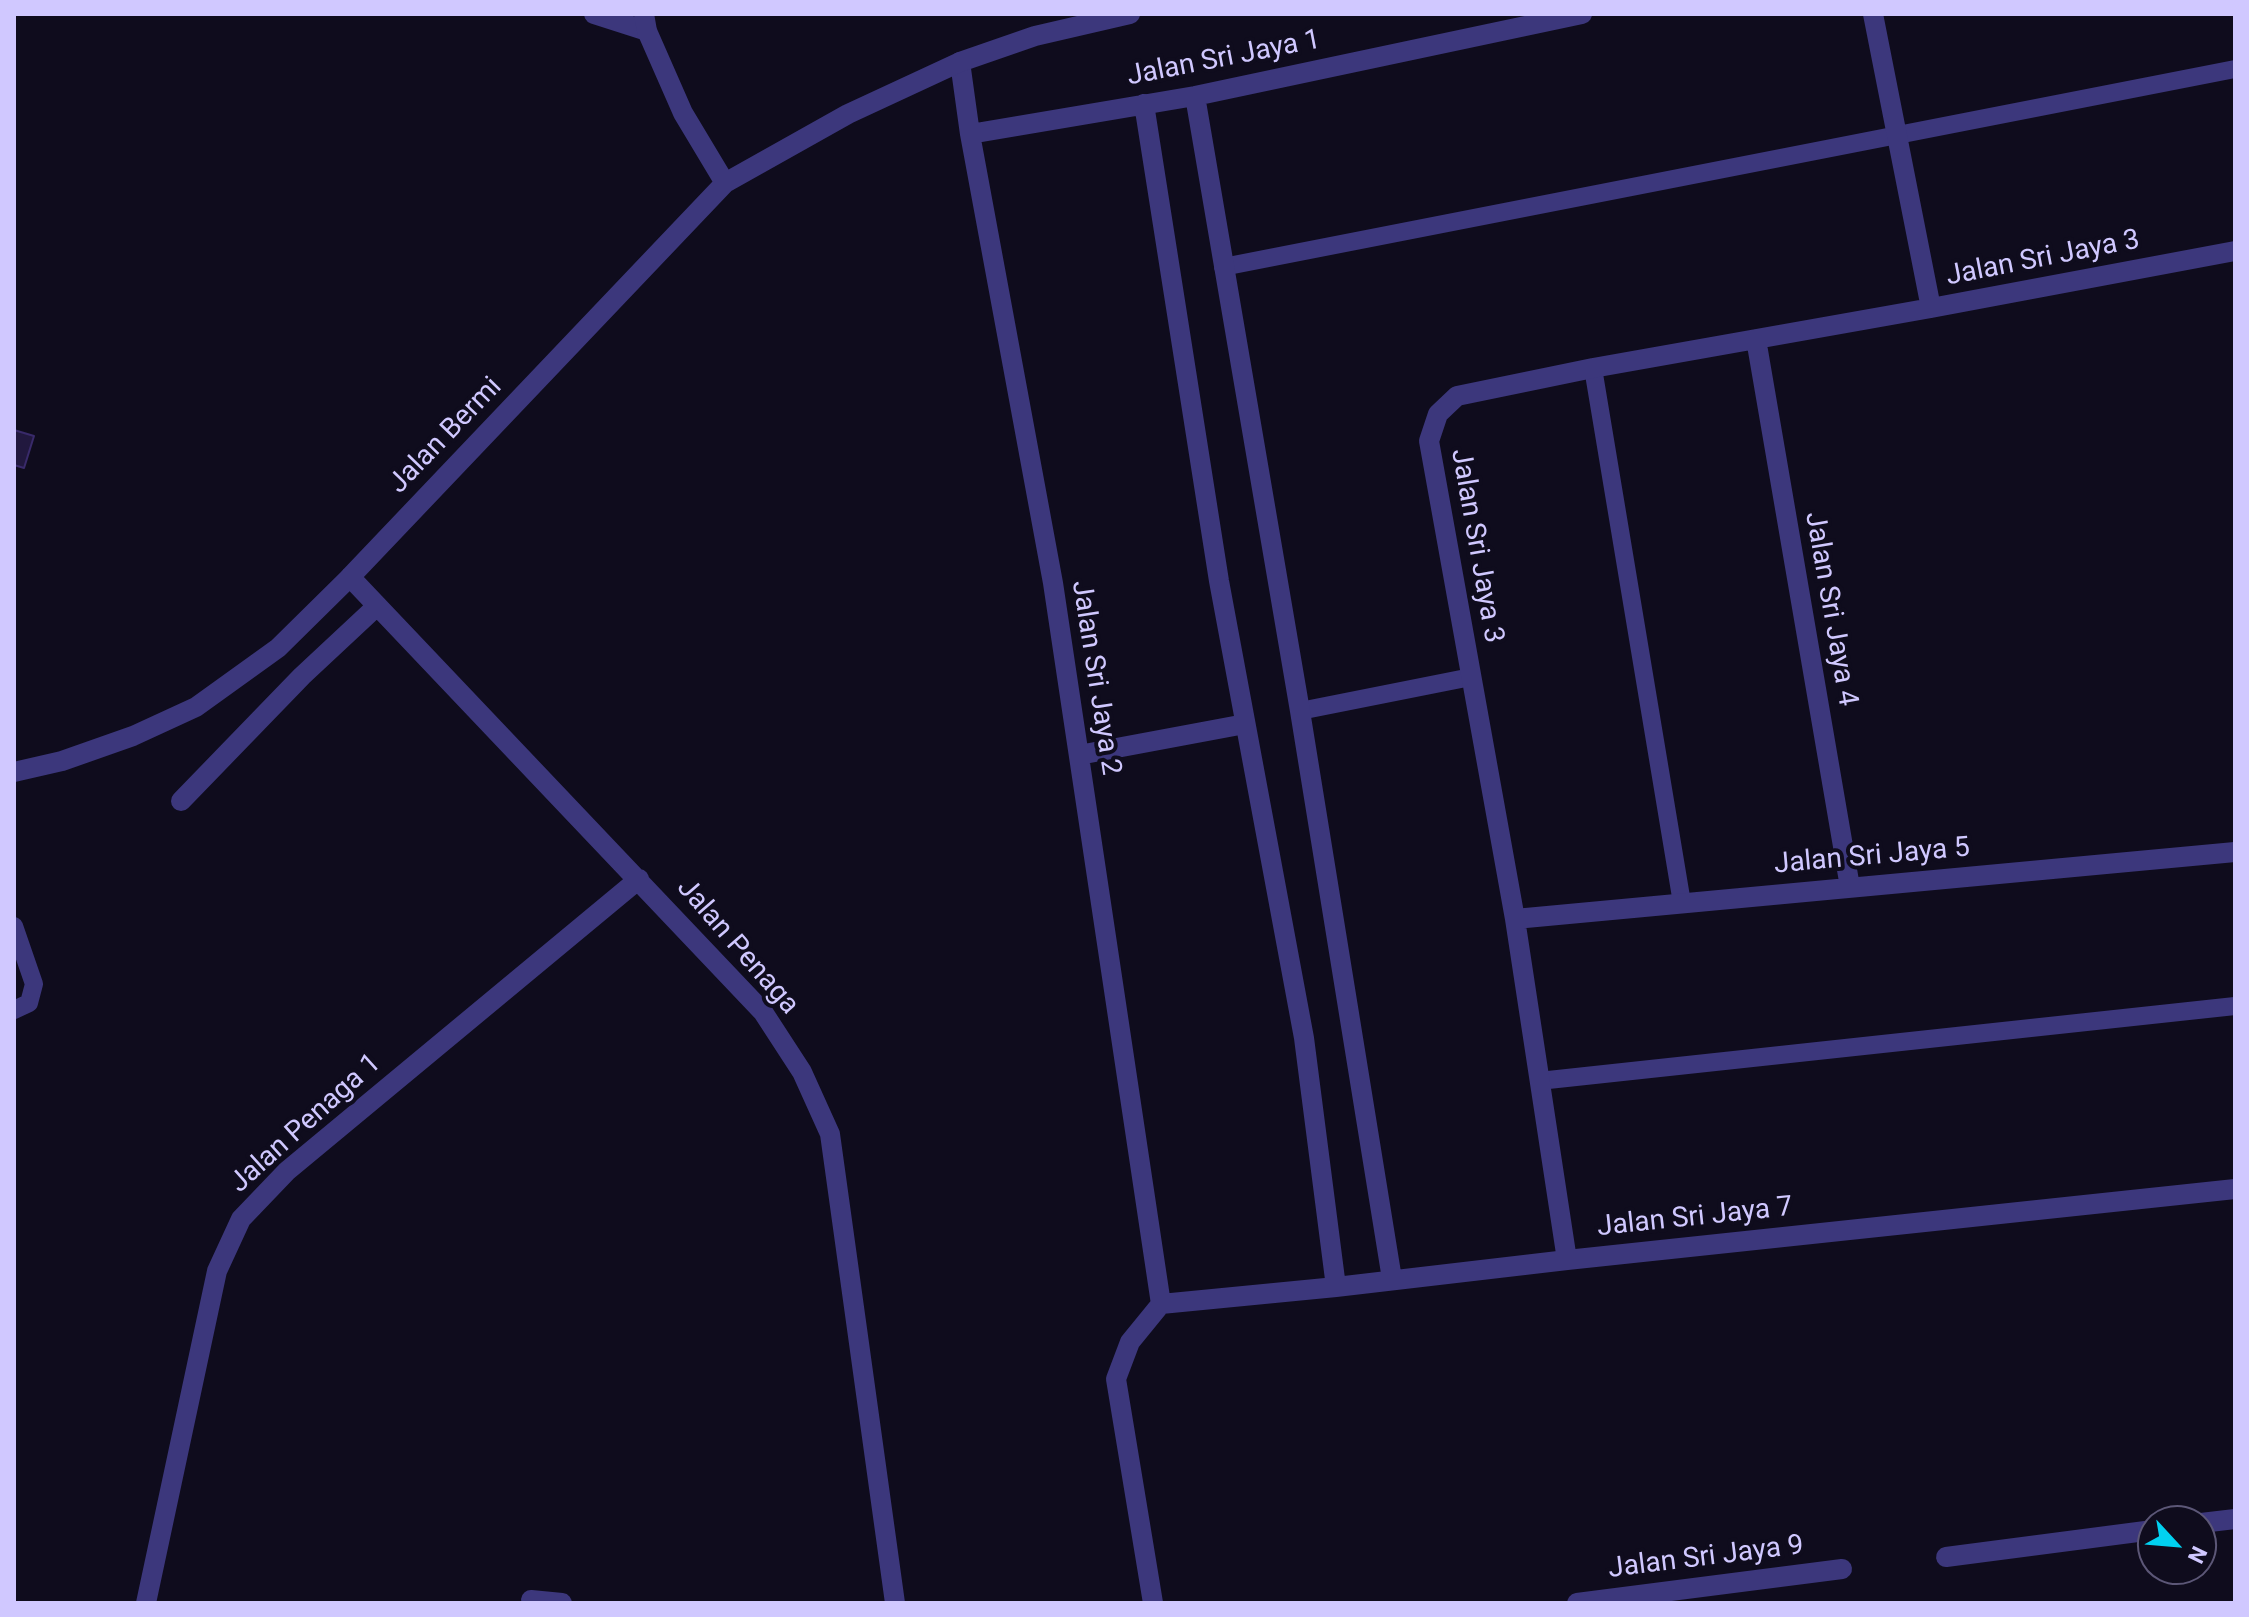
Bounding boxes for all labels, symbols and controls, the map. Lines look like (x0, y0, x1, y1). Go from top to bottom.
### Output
street label: Jalan Sri Jaya 1 (1124, 24, 1324, 94)
street label: Jalan Sri Jaya 3 (1943, 224, 2143, 294)
street label: Jalan Bermi (382, 371, 510, 501)
street label: Jalan Sri Jaya 3 (1442, 446, 1510, 646)
street label: Jalan Sri Jaya 4 (1796, 509, 1864, 709)
street label: Jalan Sri Jaya 2 (1063, 578, 1127, 778)
street label: Jalan Sri Jaya 5 (1773, 832, 1971, 882)
street label: Jalan Penaga (669, 872, 805, 1022)
street label: Jalan Penaga 1 (223, 1047, 389, 1201)
street label: Jalan Sri Jaya 7 (1596, 1191, 1794, 1245)
north arrow (2137, 1505, 2217, 1585)
street label: Jalan Sri Jaya 9 (1606, 1529, 1806, 1587)
text: N (2183, 1542, 2212, 1567)

